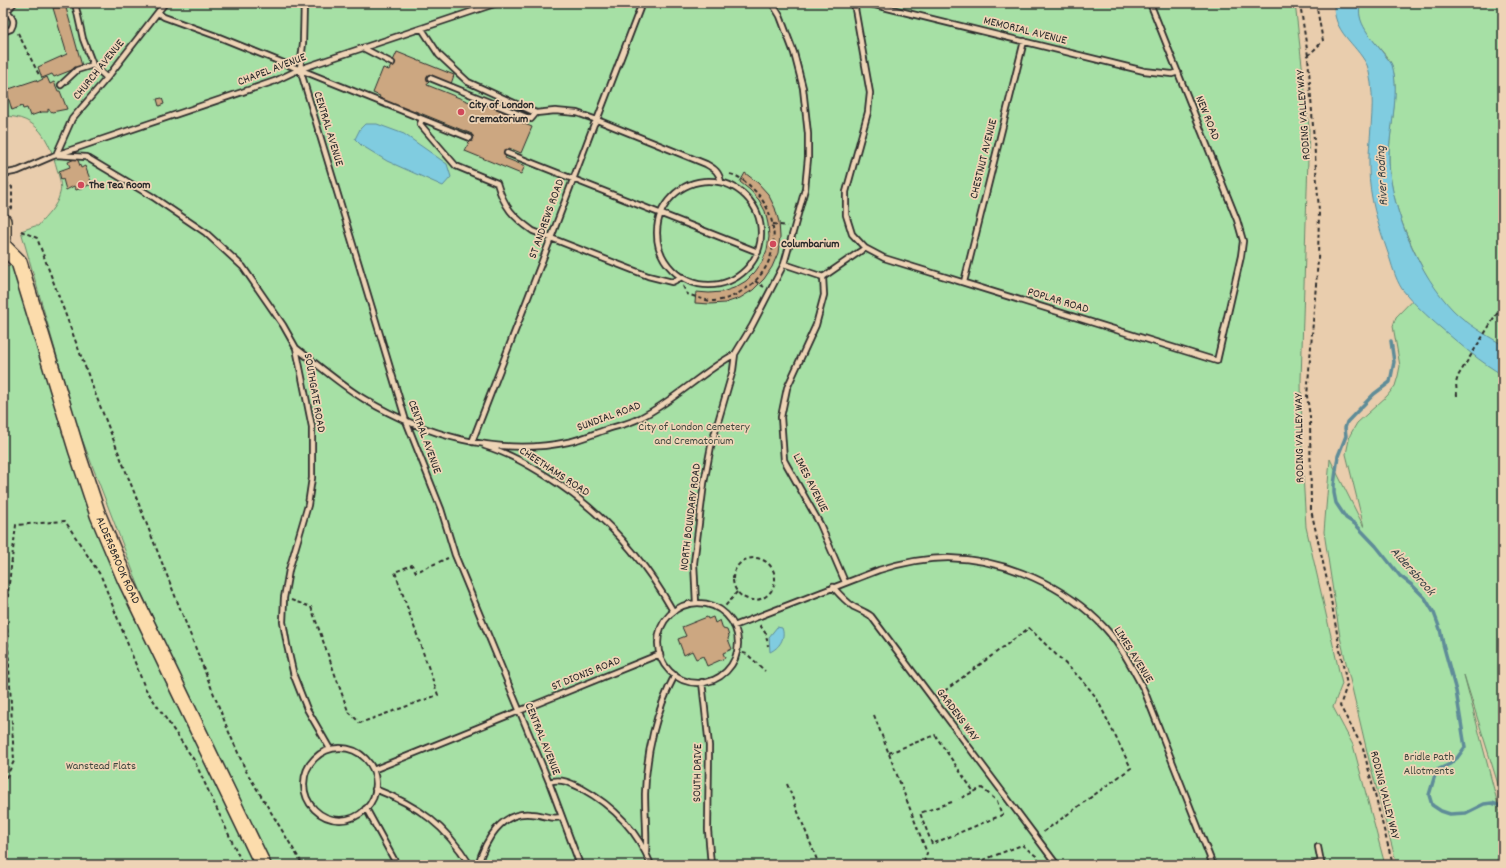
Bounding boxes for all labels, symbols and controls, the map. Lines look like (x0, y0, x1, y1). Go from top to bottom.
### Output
street label: MEMORIAL AVENUE (982, 12, 1069, 50)
street label: CHURCH AVENUE (69, 36, 129, 104)
street label: CHAPEL AVENUE (235, 49, 309, 91)
street label: RODING VALLEY WAY (1292, 69, 1316, 160)
street label: CENTRAL AVENUE (309, 90, 348, 169)
street label: NEW ROAD (1190, 93, 1224, 143)
place label: City of London Crematorium (469, 97, 534, 128)
marker: City of London Crematorium (456, 107, 466, 117)
street label: CHESTNUT AVENUE (966, 117, 1002, 201)
water label: River Roding (1372, 144, 1394, 206)
place label: The Tea Room (89, 177, 151, 194)
street label: ST ANDREWS ROAD (525, 177, 569, 261)
marker: The Tea Room (76, 180, 86, 190)
place label: Columbarium (781, 236, 839, 253)
marker: Columbarium (768, 239, 778, 249)
street label: POPLAR ROAD (1025, 284, 1091, 318)
street label: SOUTHGATE ROAD (299, 352, 329, 434)
street label: RODING VALLEY WAY (1291, 392, 1309, 483)
street label: CENTRAL AVENUE (403, 398, 445, 477)
street label: SUNDIAL ROAD (575, 398, 643, 436)
park label: City of London Cemetery and Crematorium (638, 419, 751, 450)
street label: CHEETHAMS ROAD (515, 443, 593, 501)
street label: LIMES AVENUE (788, 451, 832, 516)
street label: NORTH BOUNDARY ROAD (676, 462, 706, 572)
street label: ALDERSBROOK ROAD (91, 514, 144, 607)
water label: Aldersbrook (1385, 543, 1440, 602)
street label: LIMES AVENUE (1109, 623, 1157, 687)
street label: ST DIONIS ROAD (549, 652, 623, 696)
street label: GARDENS WAY (932, 685, 983, 745)
street label: CENTRAL AVENUE (520, 700, 565, 778)
street label: SOUTH DRIVE (689, 743, 707, 802)
street label: RODING VALLEY WAY (1365, 749, 1403, 841)
park label: Bridle Path Allotments (1404, 749, 1454, 780)
park label: Wanstead Flats (66, 758, 136, 775)

